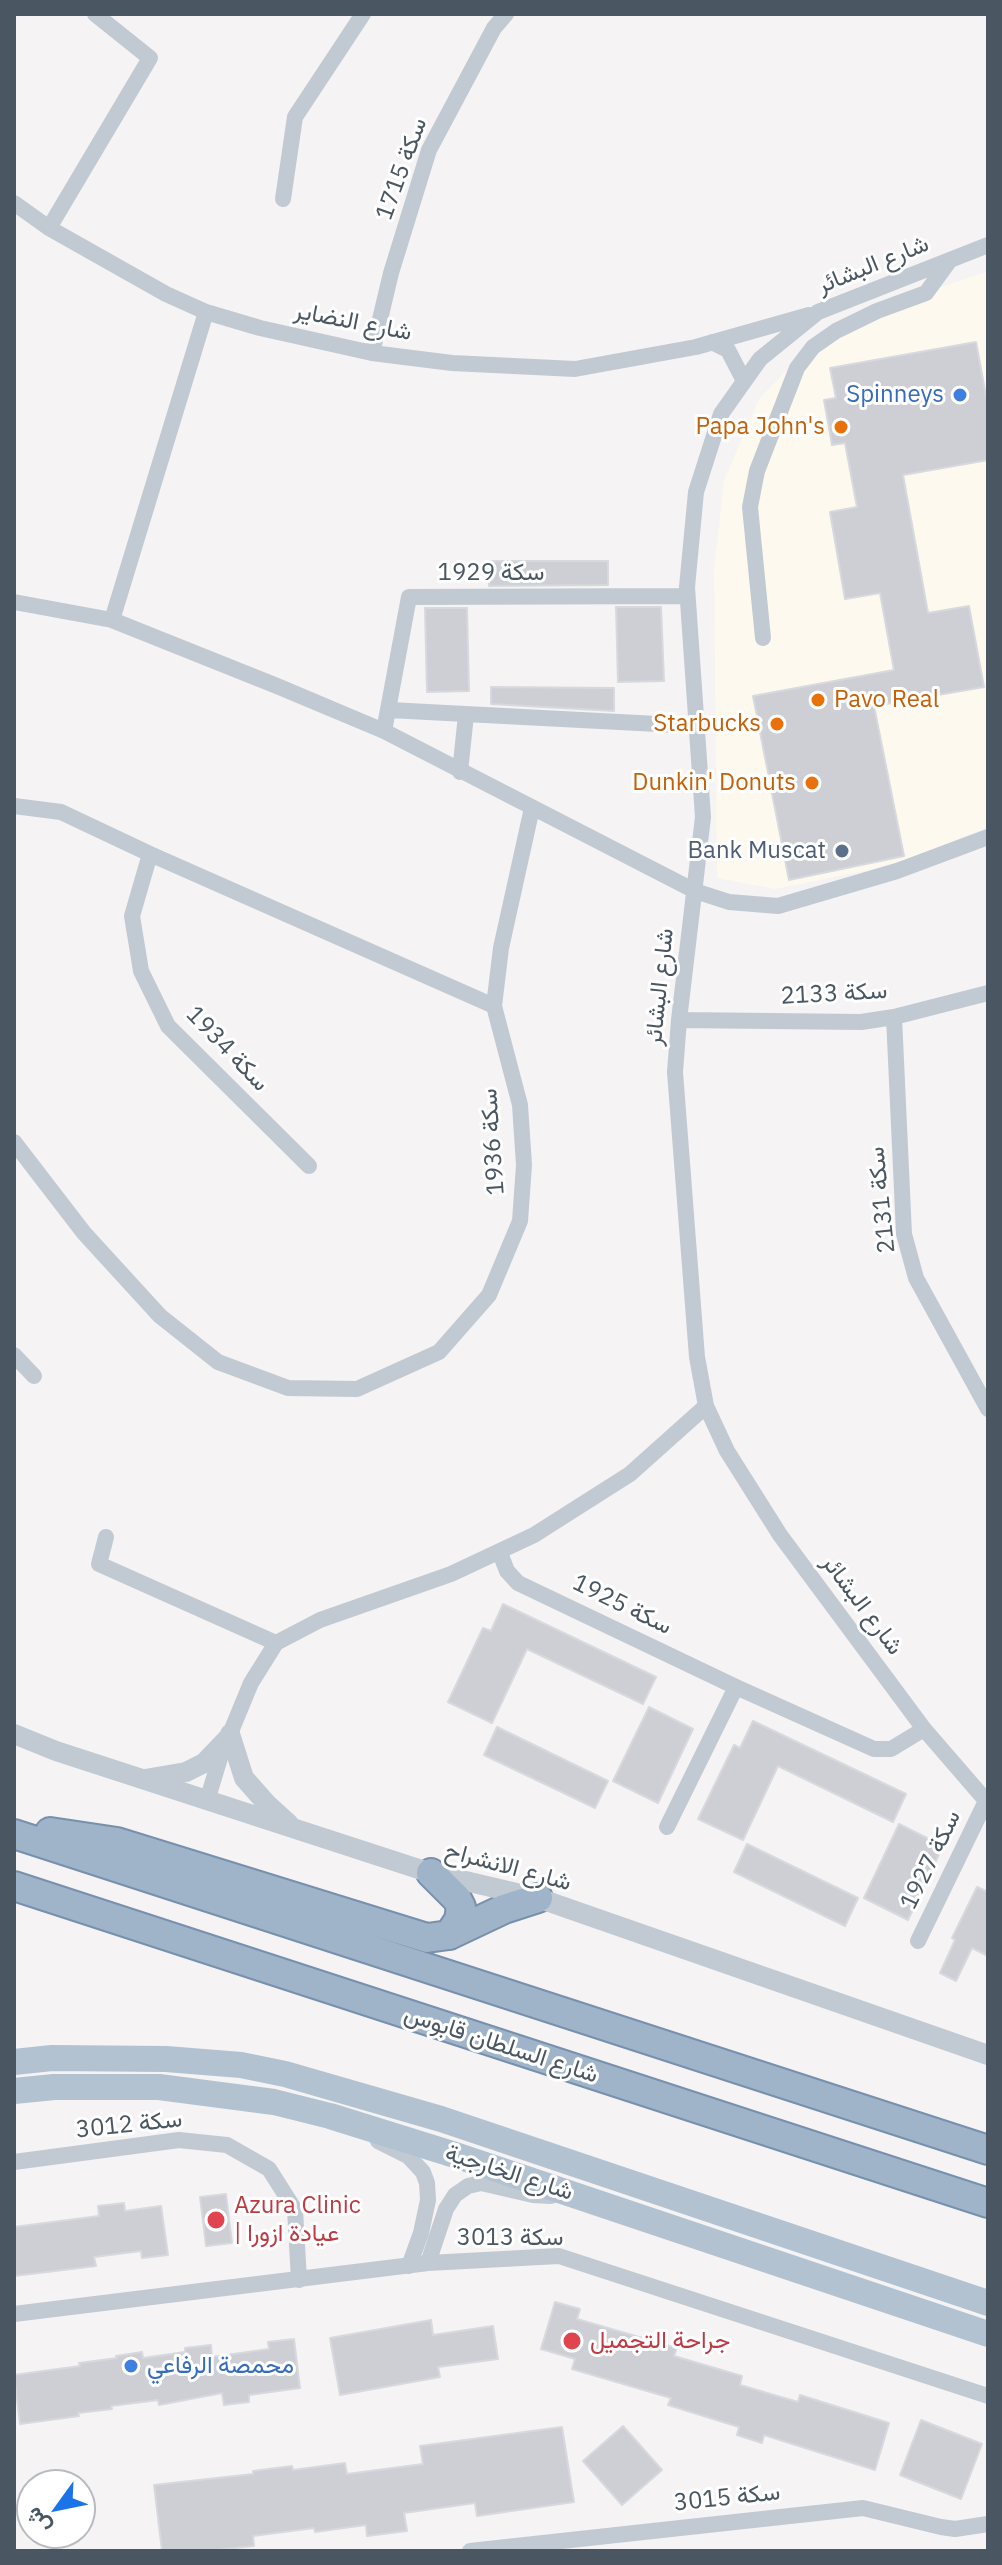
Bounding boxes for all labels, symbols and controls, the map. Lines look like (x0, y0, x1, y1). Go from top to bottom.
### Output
street label: سكة 1715 (370, 114, 434, 224)
street label: شارع البشائر (813, 230, 933, 300)
street label: شارع النضاير (292, 297, 414, 347)
place label: Spinneys (846, 381, 944, 409)
marker: Spinneys (951, 386, 969, 404)
place label: Papa John's (695, 413, 825, 441)
marker: Papa John's (832, 418, 850, 436)
street label: سكة 1929 (438, 559, 544, 587)
place label: Pavo Real (834, 686, 939, 714)
marker: Pavo Real (809, 691, 827, 709)
place label: Starbucks (653, 710, 761, 738)
marker: Starbucks (768, 715, 786, 733)
place label: Dunkin' Donuts (632, 769, 796, 797)
marker: Dunkin' Donuts (803, 774, 821, 792)
place label: Bank Muscat (687, 837, 826, 865)
marker: Bank Muscat (833, 842, 851, 860)
street label: شارع البشائر (640, 927, 680, 1047)
street label: سكة 2133 (780, 977, 888, 1011)
street label: سكة 1934 (180, 1001, 274, 1097)
street label: سكة 1936 (475, 1088, 511, 1196)
street label: سكة 2131 (862, 1145, 902, 1255)
street label: شارع البشائر (815, 1549, 909, 1661)
street label: سكة 1925 (568, 1569, 676, 1641)
street label: سكة 1927 (895, 1806, 967, 1914)
street label: شارع الانشراح (442, 1836, 574, 1898)
street label: شارع السلطان قابوس (400, 2000, 602, 2090)
street label: سكة 3012 (74, 2105, 184, 2145)
street label: شارع الخارجية (441, 2139, 577, 2207)
place label: Azura Clinic | عيادة ازورا (234, 2192, 361, 2248)
marker: Azura Clinic | عيادة ازورا (205, 2209, 227, 2231)
street label: سكة 3013 (457, 2224, 563, 2252)
place label: جراحة التجميل (590, 2327, 730, 2355)
marker: جراحة التجميل (561, 2330, 583, 2352)
place label: محمصة الرفاعي (147, 2352, 294, 2380)
marker: محمصة الرفاعي (122, 2357, 140, 2375)
north arrow (16, 2469, 96, 2549)
street label: سكة 3015 (672, 2478, 782, 2518)
text: ش (18, 2502, 56, 2540)

